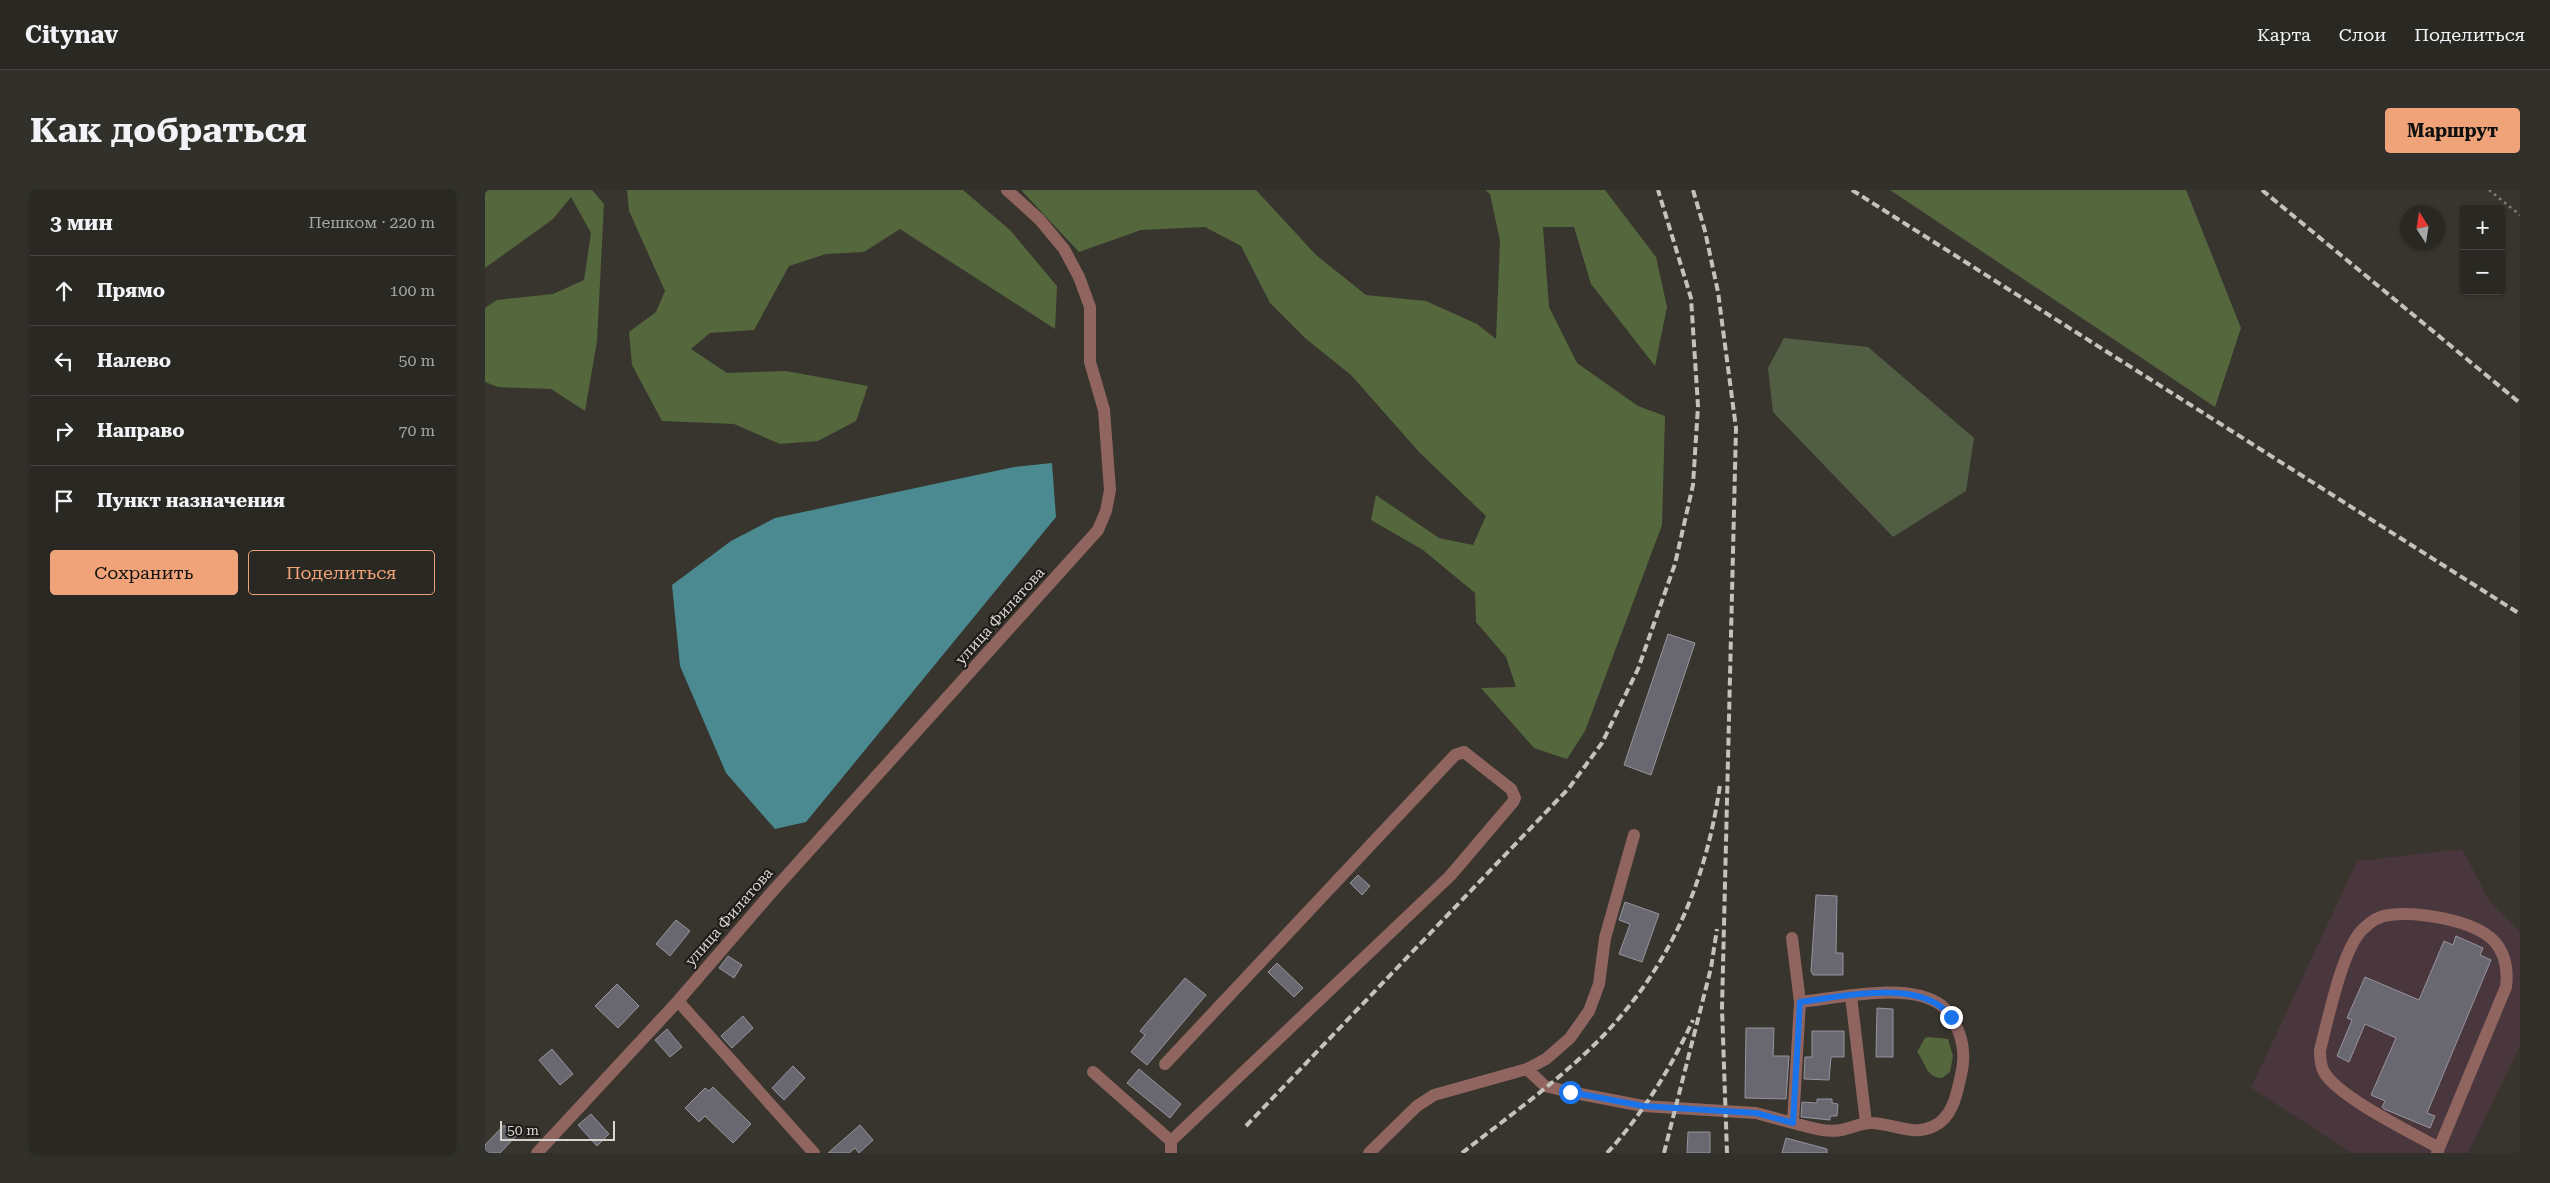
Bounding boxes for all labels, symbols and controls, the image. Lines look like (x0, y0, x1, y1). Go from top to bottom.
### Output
text: Citynav (25, 21, 118, 49)
text: Карта (2257, 24, 2311, 45)
text: Слои (2339, 24, 2386, 45)
text: Поделиться (2414, 24, 2525, 45)
button: Маршрут (2385, 108, 2520, 153)
text: Как добраться (30, 110, 307, 151)
north arrow (2400, 205, 2445, 250)
map controls (2460, 205, 2505, 295)
button: + (2460, 205, 2505, 250)
text: 3 мин (50, 211, 113, 235)
text: Пешком · 220 m (308, 213, 435, 232)
button: − (2460, 250, 2505, 295)
icon: ahead (50, 277, 78, 305)
text: Прямо (97, 279, 165, 302)
text: 100 m (389, 281, 435, 300)
icon: left (50, 347, 78, 375)
text: Налево (97, 349, 171, 372)
text: 50 m (398, 351, 435, 370)
icon: right (50, 417, 78, 445)
text: Направо (97, 419, 184, 442)
text: 70 m (398, 421, 435, 440)
icon: arrive (50, 487, 78, 515)
text: Пункт назначения (97, 489, 285, 512)
button: Сохранить (50, 550, 238, 595)
button: Поделиться (248, 550, 435, 595)
street label: улица Филатова (952, 564, 1048, 668)
street label: улица Филатова (681, 864, 777, 970)
route end (1940, 1006, 1963, 1029)
route start (1559, 1081, 1582, 1104)
scale bar (500, 1118, 615, 1141)
text: 50 m (507, 1122, 539, 1138)

